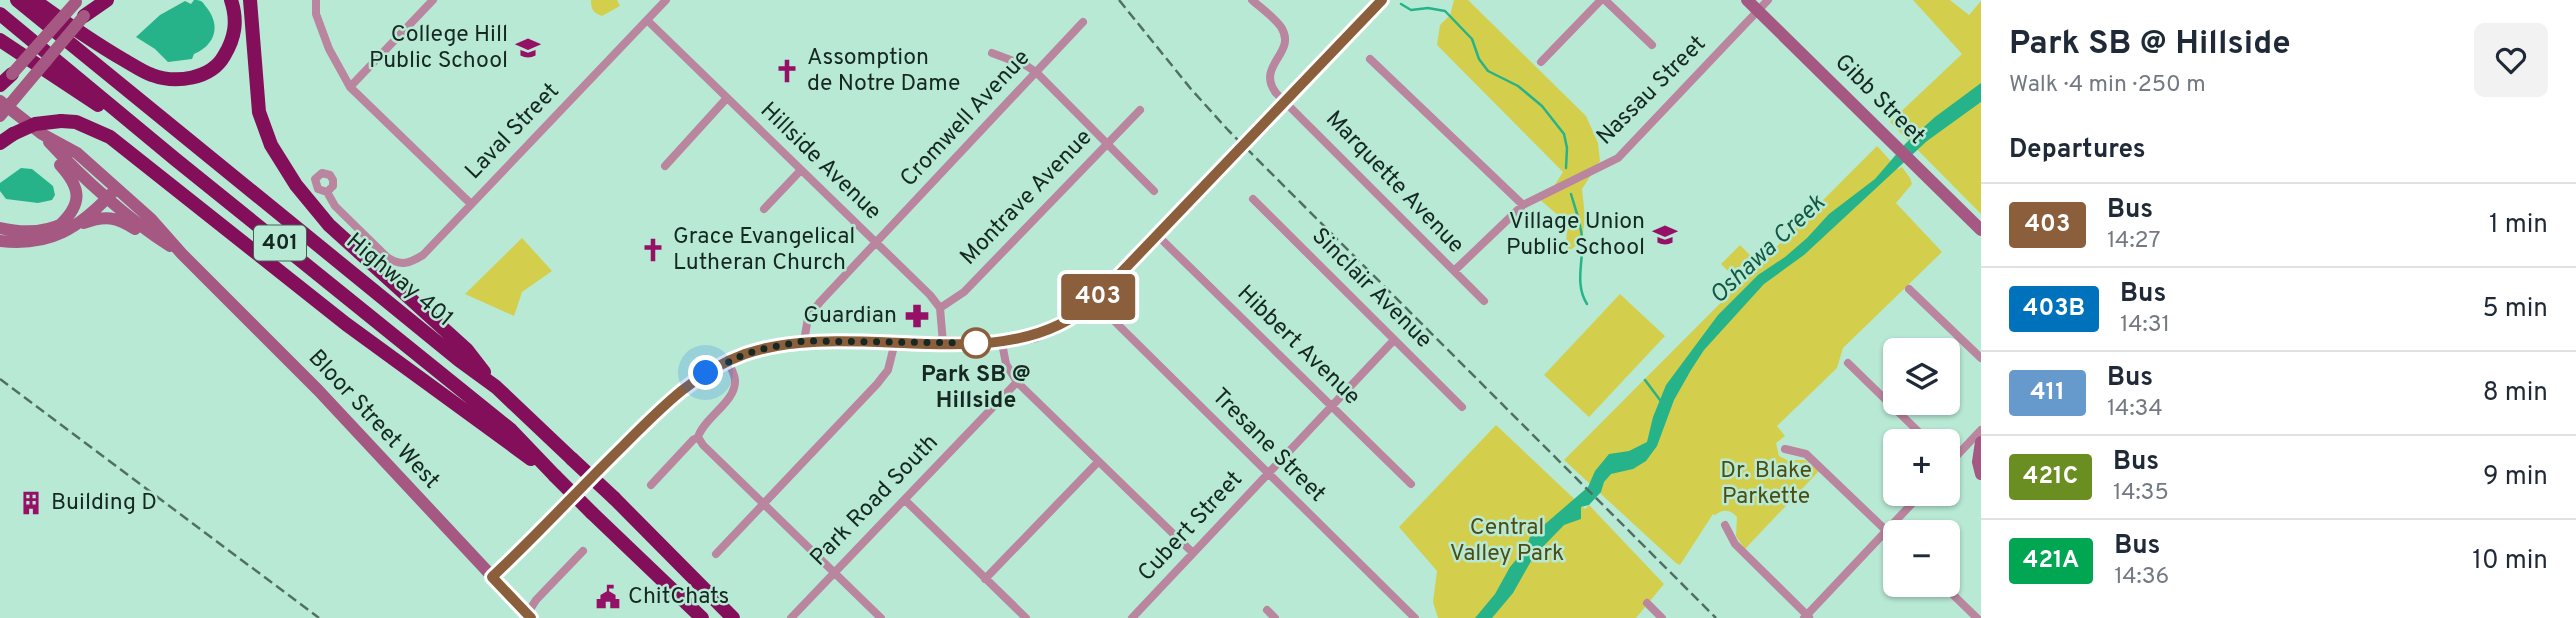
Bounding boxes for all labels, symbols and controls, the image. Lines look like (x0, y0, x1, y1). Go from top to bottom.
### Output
place label: College Hill Public School (369, 21, 508, 76)
button: heart (2474, 23, 2548, 97)
text: Park SB @ Hillside (2009, 24, 2291, 66)
street label: Nassau Street (1591, 30, 1713, 152)
school or university icon: College Hill Public School (514, 34, 542, 62)
place label: Assomption de Notre Dame (807, 44, 960, 99)
street label: Cromwell Avenue (895, 44, 1037, 194)
street label: Gibb Street (1828, 49, 1930, 151)
church icon: Assomption de Notre Dame (773, 57, 801, 85)
text: Walk · 4 min · 250 m (2009, 71, 2206, 100)
street label: Laval Street (460, 78, 566, 186)
street label: Hillside Avenue (753, 97, 887, 227)
street label: Marquette Avenue (1319, 106, 1469, 260)
street label: Montrave Avenue (955, 124, 1099, 272)
text: Departures (2009, 134, 2146, 167)
water label: Oshawa Creek (1704, 188, 1833, 311)
text: Bus (2107, 194, 2153, 227)
place label: Village Union Public School (1506, 208, 1645, 263)
text: 1 min (2489, 209, 2548, 242)
text: 403 (2025, 210, 2070, 240)
school or university icon: Village Union Public School (1651, 221, 1679, 249)
place label: Grace Evangelical Lutheran Church (673, 223, 855, 278)
street label: Sinclair Avenue (1305, 223, 1437, 355)
road number: 401 (254, 226, 306, 260)
text: 14:27 (2107, 227, 2160, 256)
street label: Highway 401 (339, 228, 459, 334)
church icon: Grace Evangelical Lutheran Church (639, 236, 667, 264)
line badge: 403 (1058, 274, 1138, 320)
text: Bus (2120, 278, 2166, 311)
street label: Hibbert Avenue (1230, 280, 1366, 412)
text: 403 (1075, 282, 1121, 312)
text: 5 min (2482, 293, 2548, 326)
text: 403B (2023, 294, 2085, 324)
place label: Guardian (803, 302, 897, 331)
pharmacy icon: Guardian (903, 302, 931, 330)
text: 14:31 (2120, 311, 2170, 340)
marker: Park SB @ Hillside (961, 328, 991, 358)
map controls (1883, 338, 1960, 597)
button: layers (1883, 338, 1960, 415)
street label: Bloor Street West (301, 344, 445, 496)
your location (688, 355, 723, 390)
place label: Park SB @ Hillside (921, 361, 1031, 416)
text: Bus (2107, 362, 2153, 395)
text: 8 min (2483, 377, 2548, 410)
text: 411 (2030, 378, 2065, 408)
street label: Tresane Street (1205, 383, 1331, 509)
text: 14:34 (2107, 395, 2163, 424)
street label: Park Road South (805, 429, 945, 573)
button: + (1883, 429, 1960, 506)
text: Bus (2113, 446, 2159, 479)
park label: Dr. Blake Parkette (1720, 457, 1812, 512)
text: 9 min (2483, 461, 2548, 494)
text: 421C (2023, 462, 2078, 492)
street label: Cubert Street (1133, 466, 1249, 588)
text: 14:35 (2113, 479, 2169, 508)
building icon: Building D (17, 489, 45, 517)
place label: Building D (51, 489, 157, 518)
park label: Central Valley Park (1450, 514, 1564, 569)
button: − (1883, 520, 1960, 597)
text: Bus (2114, 530, 2160, 563)
text: 10 min (2472, 545, 2548, 578)
text: 421A (2023, 546, 2079, 576)
text: 14:36 (2114, 563, 2169, 592)
public building icon: ChitChats (594, 583, 622, 611)
place label: ChitChats (628, 583, 729, 612)

